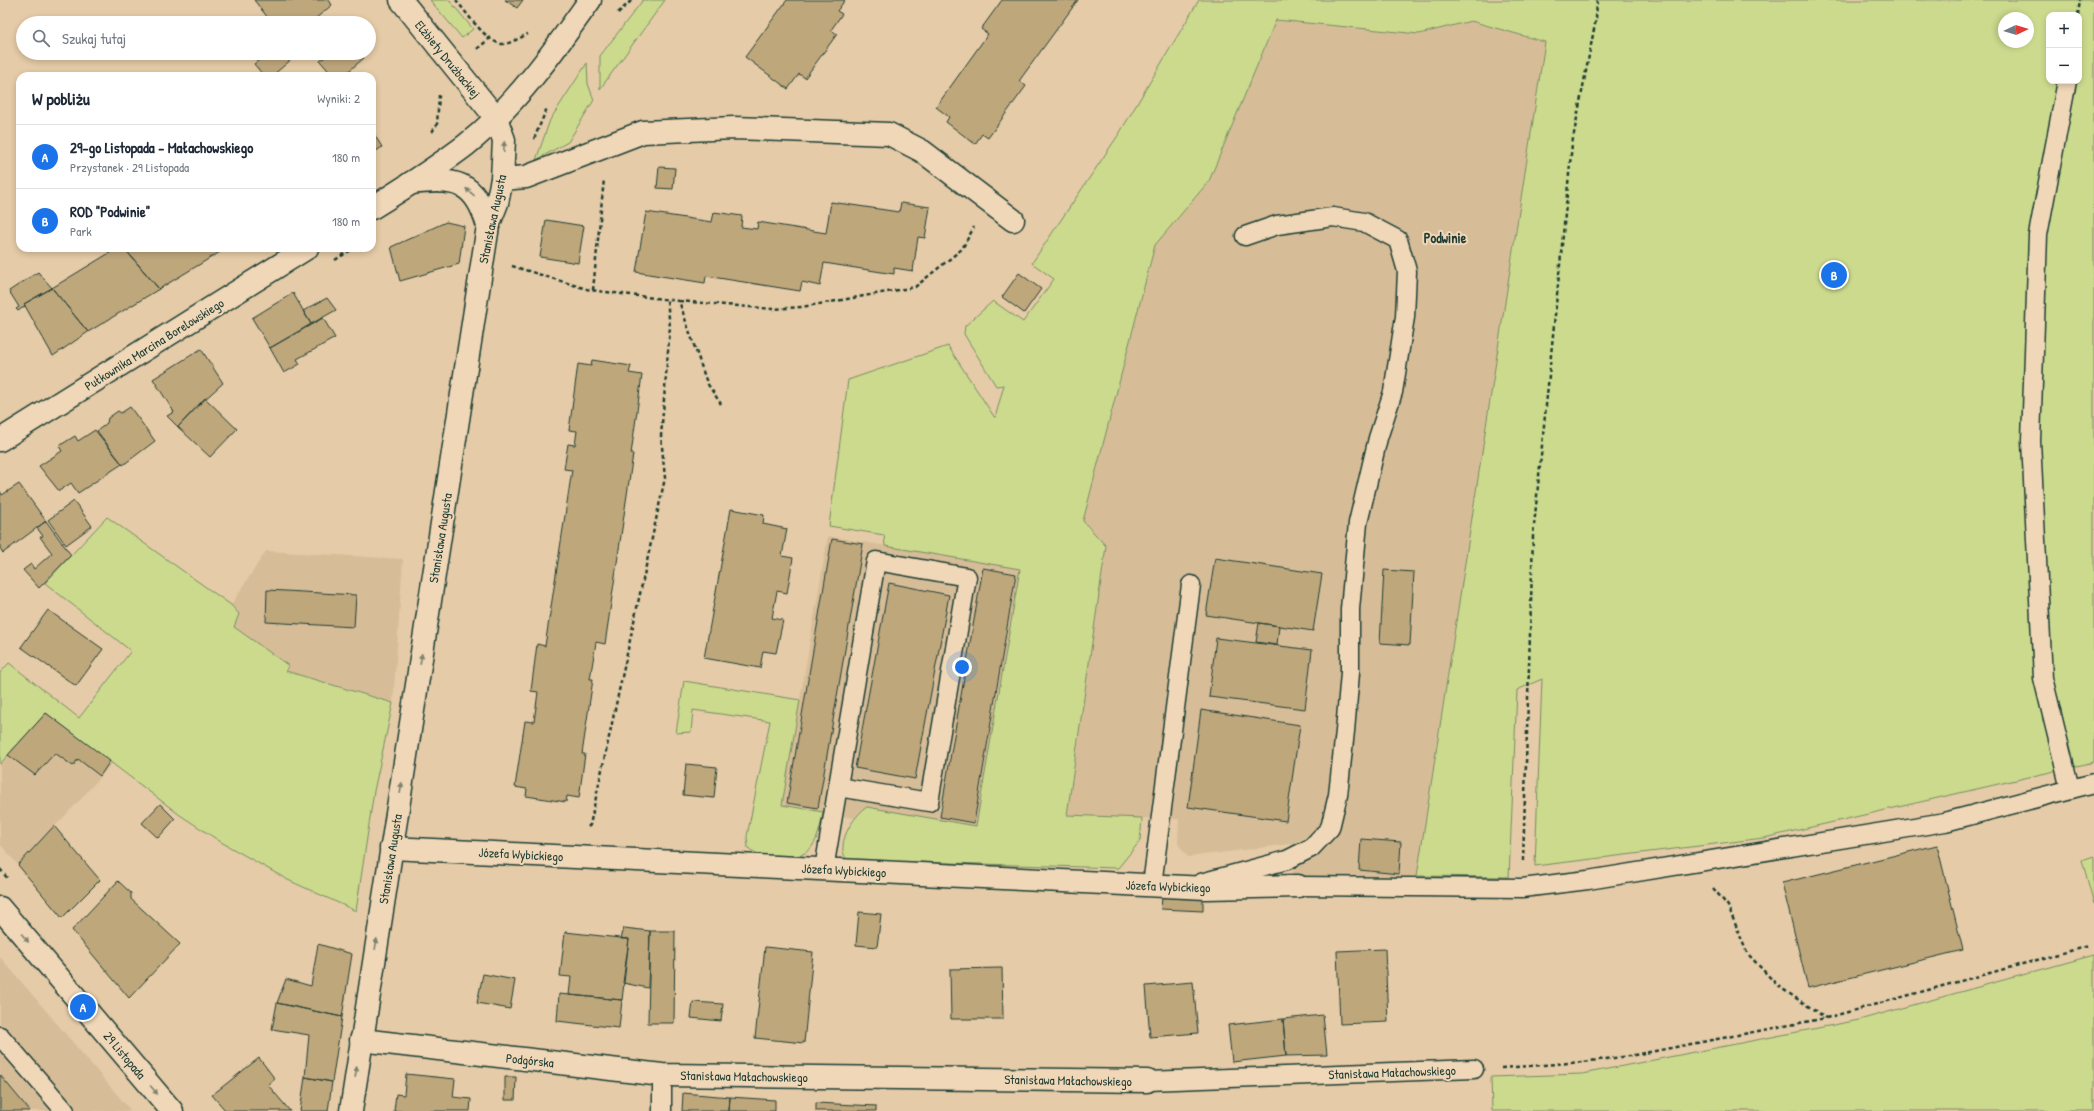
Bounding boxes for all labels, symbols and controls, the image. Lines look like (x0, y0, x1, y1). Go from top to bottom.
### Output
north arrow (1998, 12, 2034, 48)
map controls (2046, 12, 2082, 84)
button: + (2046, 12, 2082, 48)
search box (16, 16, 376, 60)
street label: Elżbiety Drużbackiej (411, 16, 485, 102)
icon: search (30, 27, 52, 49)
text: Szukaj tutaj (62, 28, 126, 49)
button: − (2046, 48, 2082, 84)
text: W pobliżu (32, 87, 90, 110)
text: Wyniki: 2 (317, 89, 360, 107)
text: 29-go Listopada - Małachowskiego (70, 137, 253, 158)
one-way arrow (501, 140, 507, 153)
text: A (42, 148, 48, 166)
text: 180 m (332, 148, 360, 166)
text: Przystanek · 29 Listopada (70, 158, 189, 176)
street label: Stanisława Augusta (474, 173, 510, 265)
one-way arrow (465, 188, 475, 197)
text: ROD "Podwinie" (70, 201, 150, 222)
text: B (42, 212, 48, 230)
text: 180 m (332, 212, 360, 230)
text: Park (70, 222, 92, 240)
district label: Podwinie (1424, 228, 1467, 247)
pin: B (1821, 260, 1847, 290)
street label: Pułkownika Marcina Borelowskiego (81, 294, 227, 394)
street label: Stanisława Augusta (424, 492, 456, 584)
one-way arrow (418, 653, 424, 666)
your location (952, 657, 972, 677)
one-way arrow (398, 782, 404, 794)
street label: Stanisława Augusta (374, 813, 406, 905)
street label: Józefa Wybickiego (478, 843, 564, 865)
street label: Józefa Wybickiego (801, 859, 887, 881)
street label: Józefa Wybickiego (1125, 876, 1211, 896)
one-way arrow (21, 932, 30, 943)
one-way arrow (373, 938, 379, 950)
pin: A (70, 992, 96, 1022)
street label: 29 Listopada (100, 1027, 150, 1083)
street label: Podgórska (505, 1049, 555, 1071)
street label: Stanisława Małachowskiego (1328, 1061, 1456, 1083)
one-way arrow (353, 1066, 359, 1079)
street label: Stanisława Małachowskiego (680, 1066, 808, 1086)
street label: Stanisława Małachowskiego (1004, 1070, 1132, 1090)
one-way arrow (150, 1085, 159, 1096)

